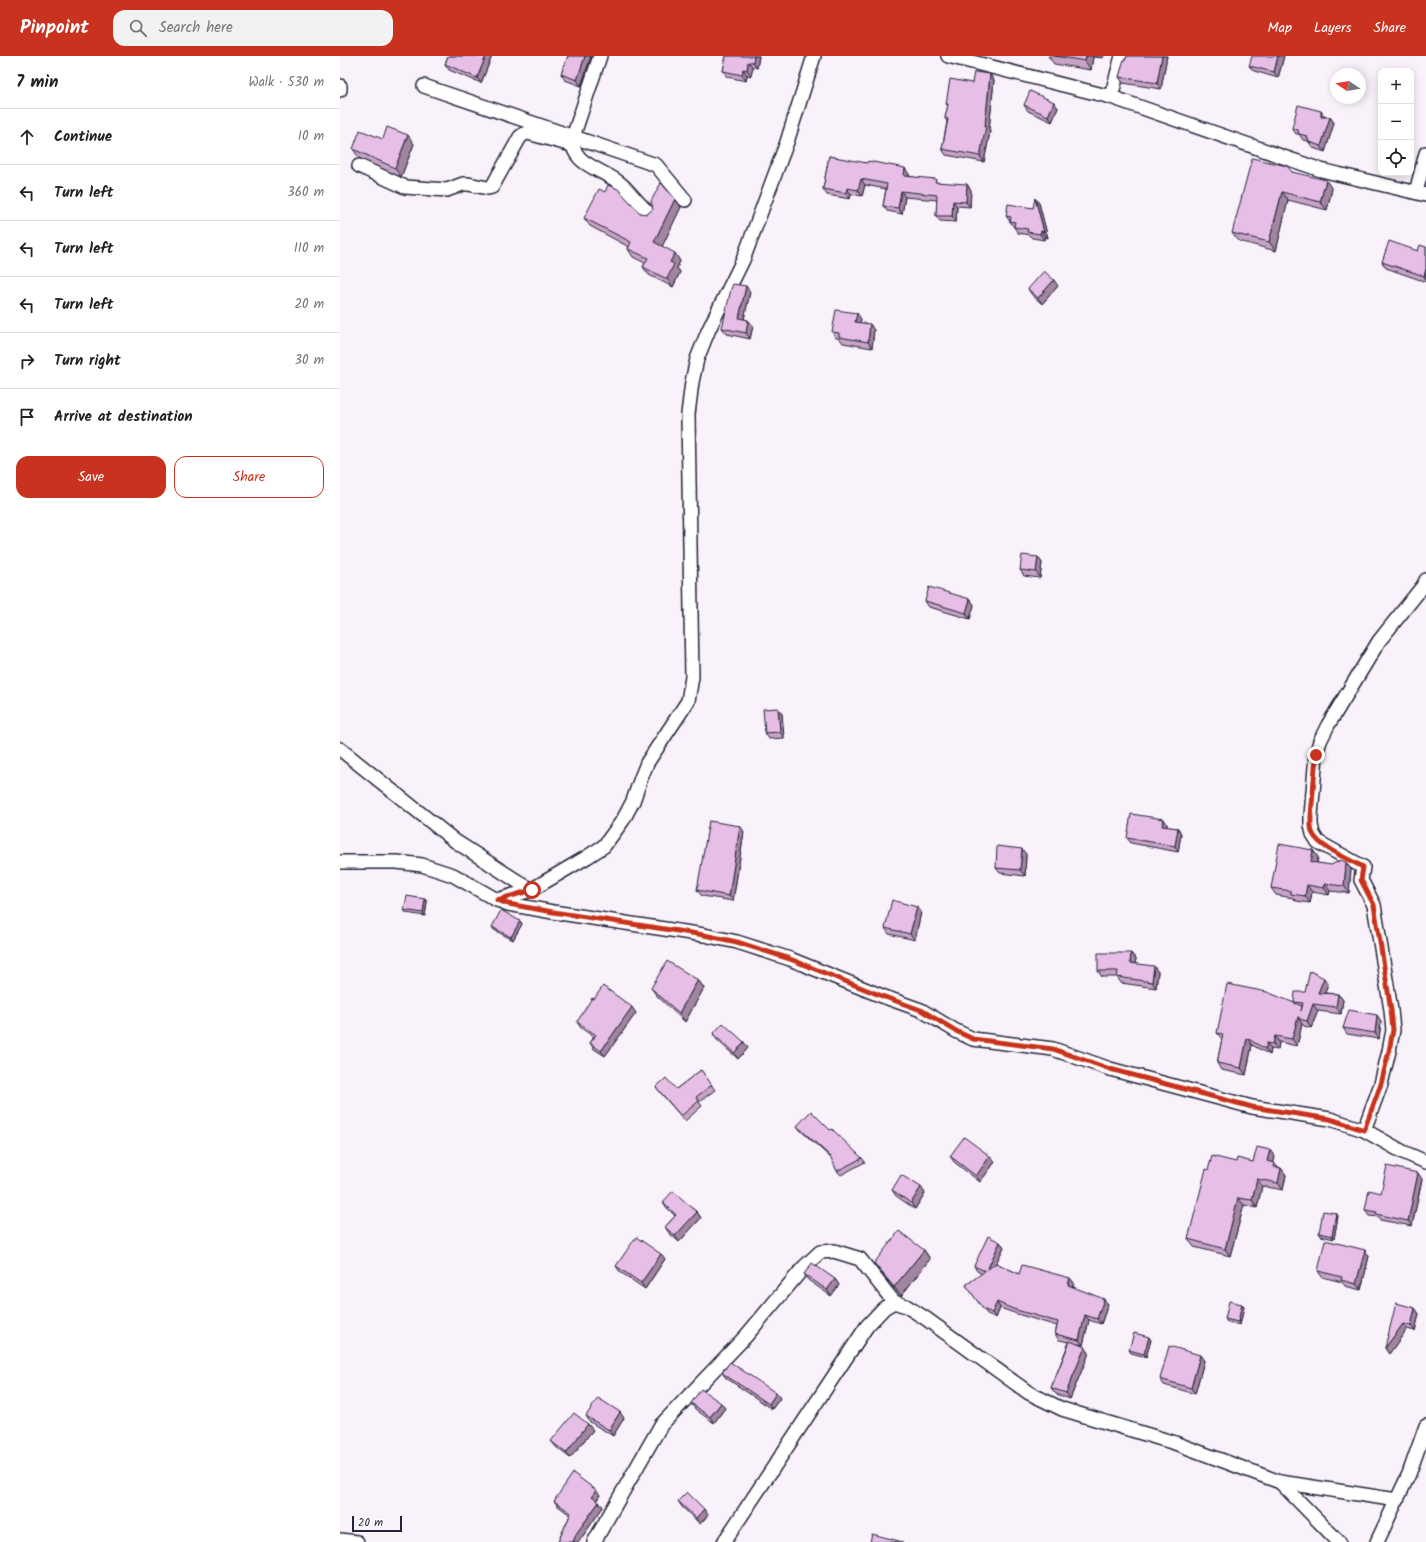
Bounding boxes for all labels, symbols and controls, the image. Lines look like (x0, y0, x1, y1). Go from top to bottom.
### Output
search box (113, 10, 393, 46)
text: Pinpoint (20, 13, 89, 43)
text: Search here (159, 16, 233, 40)
icon: search (127, 17, 149, 39)
text: Map (1268, 17, 1292, 39)
text: Layers (1314, 17, 1352, 39)
text: Share (1374, 17, 1406, 39)
north arrow (1330, 68, 1366, 104)
map controls (1378, 68, 1414, 176)
button: + (1378, 68, 1414, 104)
text: 7 min (16, 69, 58, 96)
text: Walk · 530 m (248, 72, 324, 93)
button: − (1378, 104, 1414, 140)
text: Continue (54, 125, 112, 149)
icon: ahead (16, 126, 38, 148)
text: 10 m (298, 126, 324, 147)
button: locate (1378, 140, 1414, 176)
text: Turn left (54, 181, 114, 205)
icon: left (16, 182, 38, 204)
text: 360 m (287, 182, 324, 203)
text: Turn left (54, 237, 114, 261)
icon: left (16, 238, 38, 260)
text: 110 m (294, 238, 324, 259)
text: Turn left (54, 293, 114, 317)
icon: left (16, 294, 38, 316)
text: 20 m (294, 294, 324, 315)
text: Turn right (54, 349, 121, 373)
icon: right (16, 350, 38, 372)
text: 30 m (295, 350, 324, 371)
text: Arrive at destination (54, 405, 193, 429)
icon: arrive (16, 406, 38, 428)
button: Save (16, 456, 166, 498)
button: Share (174, 456, 324, 498)
route end (1307, 746, 1325, 764)
route start (523, 881, 541, 899)
scale bar (352, 1514, 402, 1533)
text: 20 m (358, 1514, 383, 1532)

